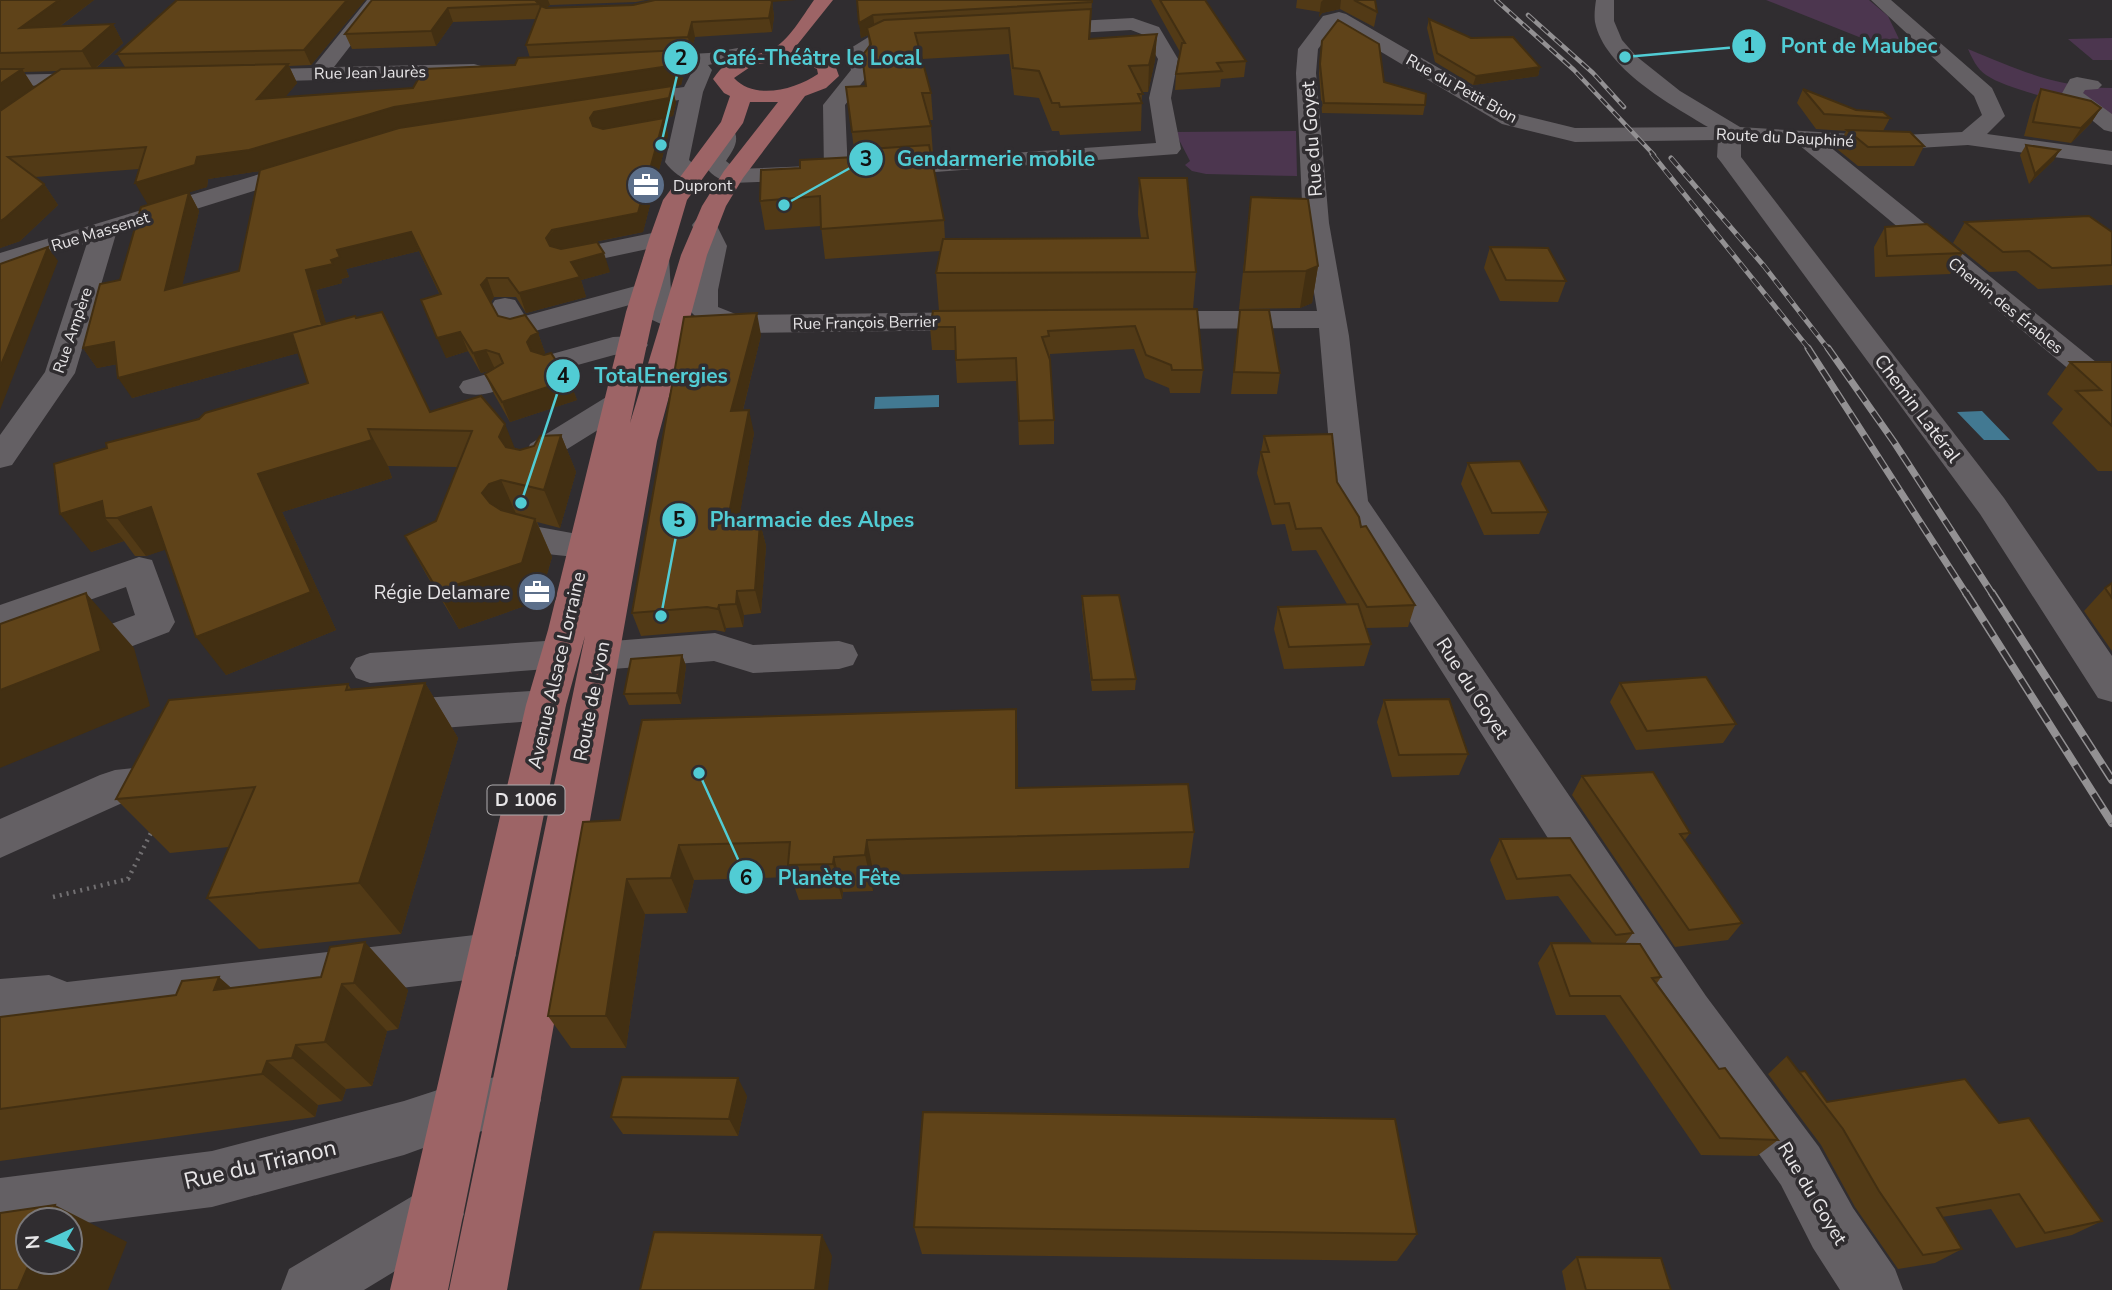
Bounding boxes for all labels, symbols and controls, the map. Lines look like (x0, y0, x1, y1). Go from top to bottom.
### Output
callout: Pont de Maubec (1732, 25, 1951, 67)
text: 1 (1743, 32, 1755, 60)
text: Pont de Maubec (1781, 32, 1937, 60)
callout: Café-Théâtre le Local (664, 37, 936, 79)
text: 2 (675, 44, 687, 72)
text: Café-Théâtre le Local (712, 44, 922, 72)
street label: Rue du Petit Bion (1402, 49, 1521, 129)
street label: Rue Jean Jaurès (314, 61, 426, 85)
street label: Rue du Goyet (1295, 80, 1329, 197)
street label: Route du Dauphiné (1715, 123, 1854, 153)
callout: Gendarmerie mobile (848, 138, 1109, 180)
text: 3 (860, 145, 872, 173)
text: Gendarmerie mobile (897, 145, 1095, 173)
office icon: Dupront (625, 164, 667, 206)
place label: Dupront (673, 175, 733, 197)
street label: Rue Massenet (49, 206, 152, 257)
street label: Chemin des Érables (1943, 252, 2068, 359)
street label: Rue Ampère (48, 284, 98, 376)
street label: Rue François Berrier (793, 311, 938, 335)
street label: Chemin Latéral (1868, 349, 1967, 468)
callout: TotalEnergies (545, 355, 742, 397)
text: 4 (557, 362, 570, 390)
text: TotalEnergies (594, 362, 728, 390)
callout: Pharmacie des Alpes (661, 499, 929, 541)
text: 5 (673, 506, 685, 534)
text: Pharmacie des Alpes (710, 506, 914, 534)
street label: Avenue Alsace Lorraine (522, 569, 592, 771)
office icon: Régie Delamare (516, 571, 558, 613)
place label: Régie Delamare (374, 580, 510, 606)
street label: Rue du Goyet (1430, 633, 1515, 744)
street label: Route de Lyon (568, 639, 616, 763)
road number: D 1006 (488, 786, 564, 814)
callout: Planète Fête (728, 856, 914, 898)
text: 6 (740, 864, 752, 892)
text: Planète Fête (778, 864, 900, 892)
street label: Rue du Trianon (181, 1132, 339, 1197)
street label: Rue du Goyet (1771, 1137, 1853, 1250)
north arrow (14, 1206, 84, 1276)
text: N (20, 1234, 47, 1250)

